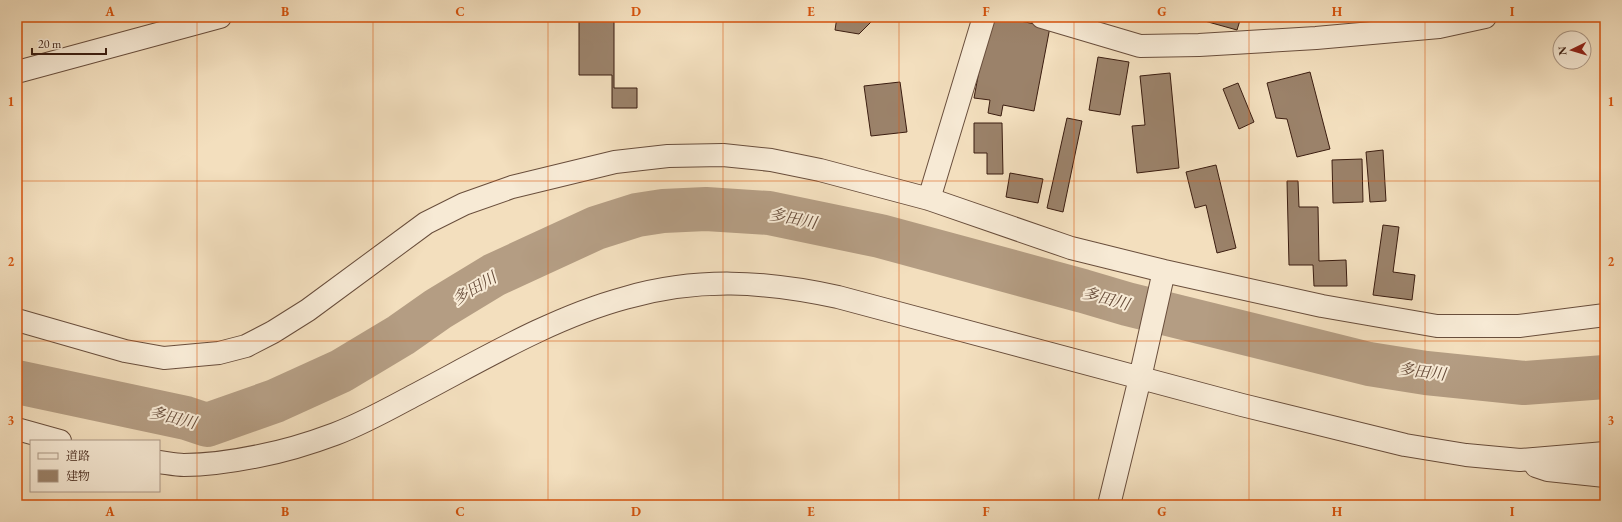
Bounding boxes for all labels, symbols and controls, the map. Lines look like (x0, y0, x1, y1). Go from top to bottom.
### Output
text: A (104, 3, 115, 20)
text: B (281, 3, 289, 20)
text: C (455, 3, 465, 20)
text: D (631, 3, 641, 20)
text: E (807, 3, 815, 20)
text: F (982, 3, 990, 20)
text: G (1157, 3, 1167, 20)
text: H (1332, 3, 1343, 20)
text: I (1510, 3, 1515, 20)
scale bar (32, 30, 106, 56)
north arrow (1552, 30, 1592, 70)
text: 20 m (38, 36, 62, 52)
text: N (1555, 46, 1569, 56)
text: 1 (8, 93, 15, 110)
text: 1 (1608, 93, 1615, 110)
water label: 多田川 (767, 204, 820, 234)
text: 2 (8, 253, 15, 270)
text: 2 (1608, 253, 1615, 270)
water label: 多田川 (448, 266, 502, 310)
water label: 多田川 (1080, 282, 1134, 315)
water label: 多田川 (1397, 358, 1449, 385)
water label: 多田川 (147, 401, 201, 434)
text: 3 (8, 412, 15, 429)
text: 3 (1608, 412, 1615, 429)
legend (30, 440, 160, 492)
text: 道路 (66, 448, 90, 464)
text: 建物 (66, 468, 90, 484)
text: A (104, 503, 115, 520)
text: B (281, 503, 289, 520)
text: C (455, 503, 465, 520)
text: D (631, 503, 641, 520)
text: E (807, 503, 815, 520)
text: F (982, 503, 990, 520)
text: G (1157, 503, 1167, 520)
text: H (1332, 503, 1343, 520)
text: I (1510, 503, 1515, 520)

